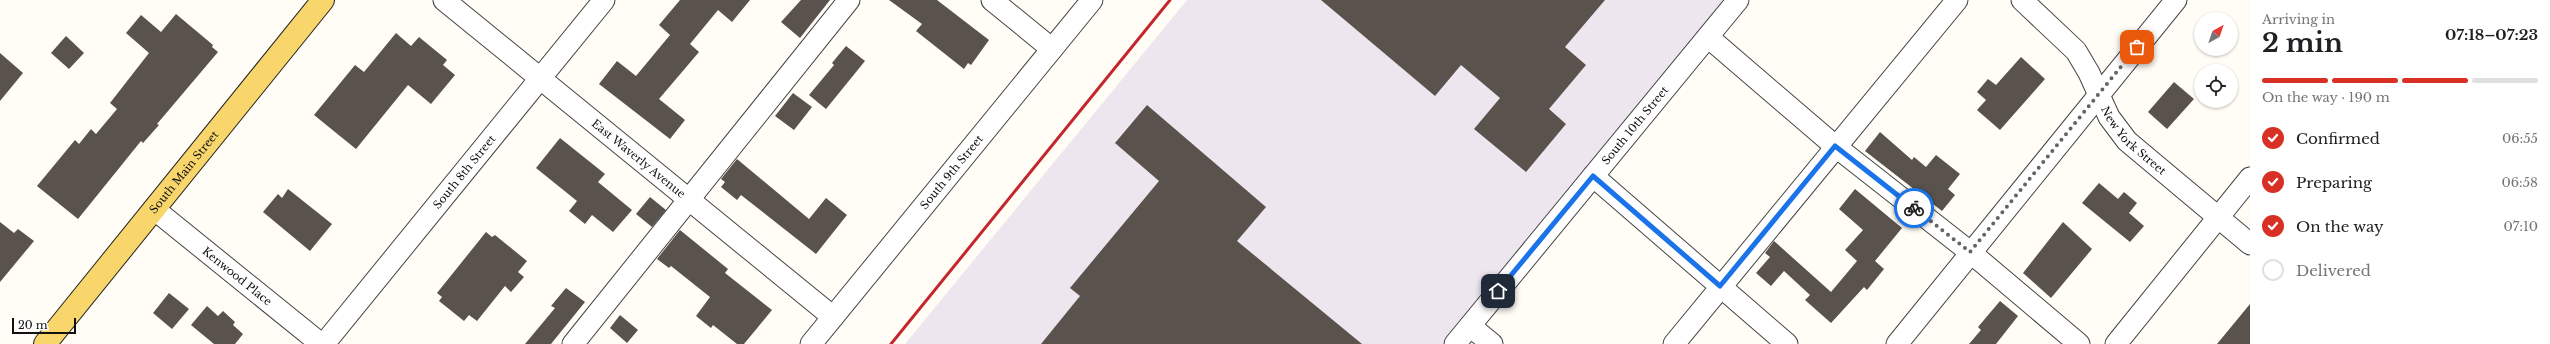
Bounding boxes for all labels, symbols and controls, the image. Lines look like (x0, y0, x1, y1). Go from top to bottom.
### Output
text: Arriving in (2262, 11, 2335, 28)
north arrow (2194, 12, 2238, 56)
map controls (2194, 12, 2238, 108)
text: 07:18–07:23 (2445, 25, 2538, 44)
text: 2 min (2262, 27, 2343, 59)
pin (2120, 30, 2154, 64)
icon: bag (2126, 36, 2148, 58)
button: locate (2194, 64, 2238, 108)
street label: South 10th Street (1598, 83, 1672, 168)
text: On the way · 190 m (2262, 89, 2390, 106)
street label: New York Street (2098, 104, 2170, 178)
street label: East Waverly Avenue (589, 116, 688, 201)
street label: South Main Street (146, 127, 222, 216)
icon: check (2262, 127, 2284, 149)
text: Confirmed (2296, 129, 2380, 148)
text: 06:55 (2502, 130, 2538, 147)
street label: South 8th Street (430, 131, 499, 212)
street label: South 9th Street (917, 131, 986, 212)
icon: check (2262, 171, 2284, 193)
text: Preparing (2296, 173, 2372, 192)
text: 06:58 (2501, 174, 2538, 191)
courier (1894, 188, 1934, 228)
icon: bike (1903, 197, 1925, 219)
icon: check (2262, 215, 2284, 237)
text: On the way (2296, 217, 2384, 236)
text: 07:10 (2503, 218, 2538, 235)
street label: Kenwood Place (199, 244, 275, 309)
text: Delivered (2296, 261, 2371, 280)
pin (1481, 274, 1515, 308)
icon: home (1487, 280, 1509, 302)
scale bar (12, 316, 76, 335)
text: 20 m (18, 318, 48, 332)

